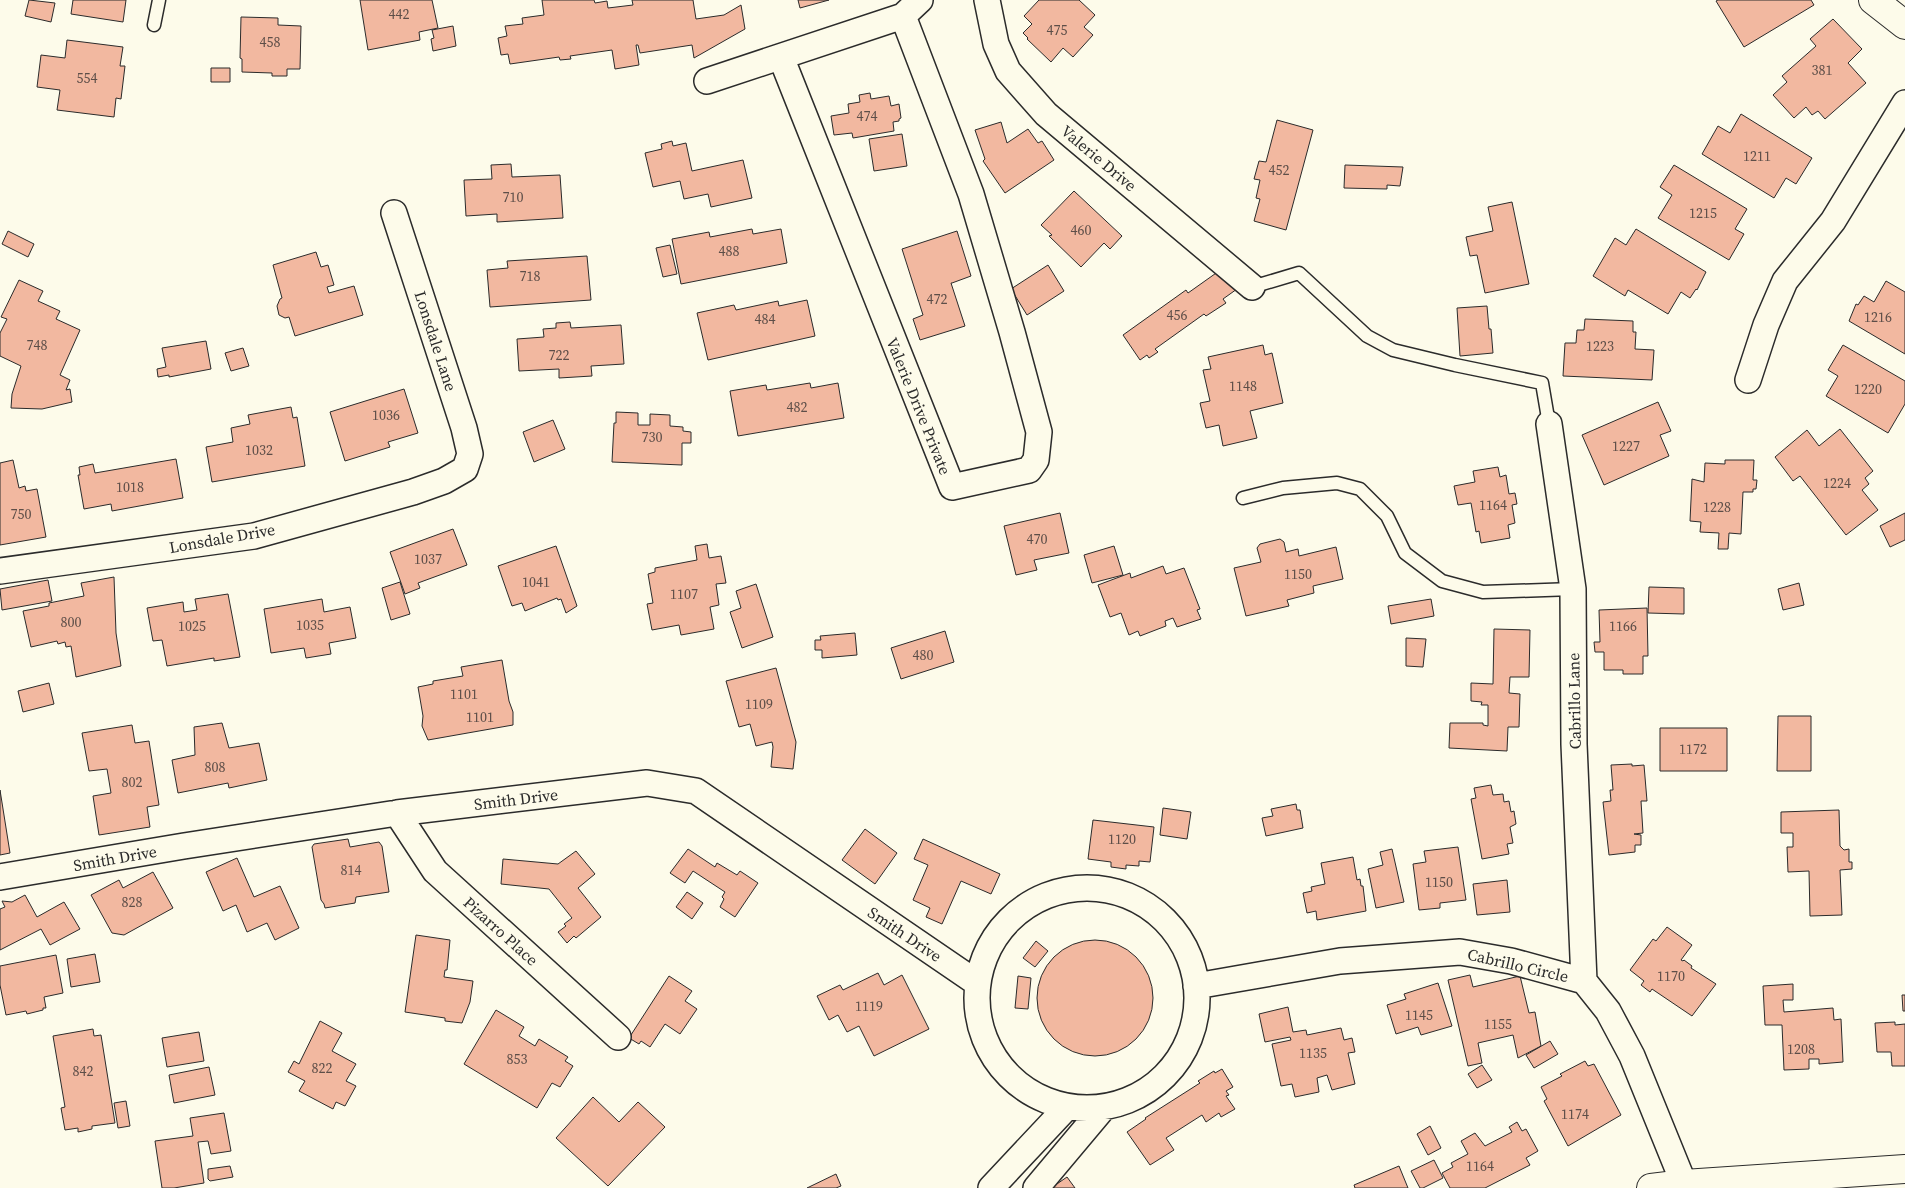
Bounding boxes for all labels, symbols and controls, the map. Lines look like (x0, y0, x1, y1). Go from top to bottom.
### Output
house number: 442 (389, 4, 410, 24)
house number: 475 (1047, 20, 1068, 40)
house number: 458 (260, 32, 281, 52)
house number: 381 (1812, 60, 1833, 80)
house number: 554 (77, 68, 98, 88)
house number: 474 (857, 106, 878, 126)
street label: Valerie Drive (1056, 120, 1142, 196)
house number: 1211 (1743, 146, 1771, 166)
house number: 452 (1269, 160, 1290, 180)
house number: 710 (503, 187, 524, 207)
house number: 1215 (1689, 203, 1717, 223)
house number: 460 (1071, 220, 1092, 240)
house number: 488 (719, 241, 740, 261)
house number: 718 (520, 266, 541, 286)
street label: Lonsdale Lane (409, 288, 463, 394)
house number: 472 (927, 289, 948, 309)
house number: 456 (1167, 305, 1188, 325)
house number: 1216 (1864, 307, 1892, 327)
house number: 484 (755, 309, 776, 329)
street label: Valerie Drive Private (881, 334, 957, 478)
house number: 748 (27, 335, 48, 355)
house number: 1223 (1586, 336, 1614, 356)
house number: 722 (549, 345, 570, 365)
house number: 1148 (1229, 376, 1257, 396)
house number: 1220 (1854, 379, 1882, 399)
house number: 482 (787, 397, 808, 417)
house number: 1036 (372, 405, 400, 425)
house number: 730 (642, 427, 663, 447)
house number: 1227 (1612, 436, 1640, 456)
house number: 1032 (245, 440, 273, 460)
house number: 1224 (1823, 473, 1851, 493)
house number: 1018 (116, 477, 144, 497)
house number: 1164 (1479, 495, 1507, 515)
house number: 1228 (1703, 497, 1731, 517)
house number: 750 (11, 504, 32, 524)
street label: Lonsdale Drive (167, 518, 277, 558)
house number: 470 (1027, 529, 1048, 549)
house number: 1037 (414, 549, 442, 569)
house number: 1150 (1284, 564, 1312, 584)
house number: 1041 (522, 572, 550, 592)
house number: 1107 (670, 584, 698, 604)
house number: 800 (61, 612, 82, 632)
house number: 1035 (296, 615, 324, 635)
house number: 1025 (178, 616, 206, 636)
house number: 1166 (1609, 616, 1637, 636)
house number: 480 (913, 645, 934, 665)
street label: Cabrillo Lane (1562, 653, 1586, 749)
house number: 1101 (450, 684, 478, 704)
house number: 1109 (745, 694, 773, 714)
house number: 1101 (466, 707, 494, 727)
house number: 1172 (1679, 739, 1707, 759)
house number: 808 (205, 757, 226, 777)
house number: 802 (122, 772, 143, 792)
street label: Smith Drive (473, 783, 559, 815)
house number: 1120 (1108, 829, 1136, 849)
street label: Smith Drive (71, 840, 159, 876)
house number: 814 (341, 860, 362, 880)
house number: 1150 (1425, 872, 1453, 892)
street label: Pizarro Place (459, 891, 543, 971)
house number: 828 (122, 892, 143, 912)
street label: Smith Drive (864, 901, 946, 967)
street label: Cabrillo Circle (1465, 943, 1571, 987)
house number: 1170 (1657, 966, 1685, 986)
house number: 1119 (855, 996, 883, 1016)
house number: 1145 (1405, 1005, 1433, 1025)
house number: 1155 (1484, 1014, 1512, 1034)
house number: 1208 (1787, 1039, 1815, 1059)
house number: 1135 (1299, 1043, 1327, 1063)
house number: 853 (507, 1049, 528, 1069)
house number: 822 (312, 1058, 333, 1078)
house number: 842 (73, 1061, 94, 1081)
house number: 1174 (1561, 1104, 1589, 1124)
house number: 1164 (1466, 1156, 1494, 1176)

